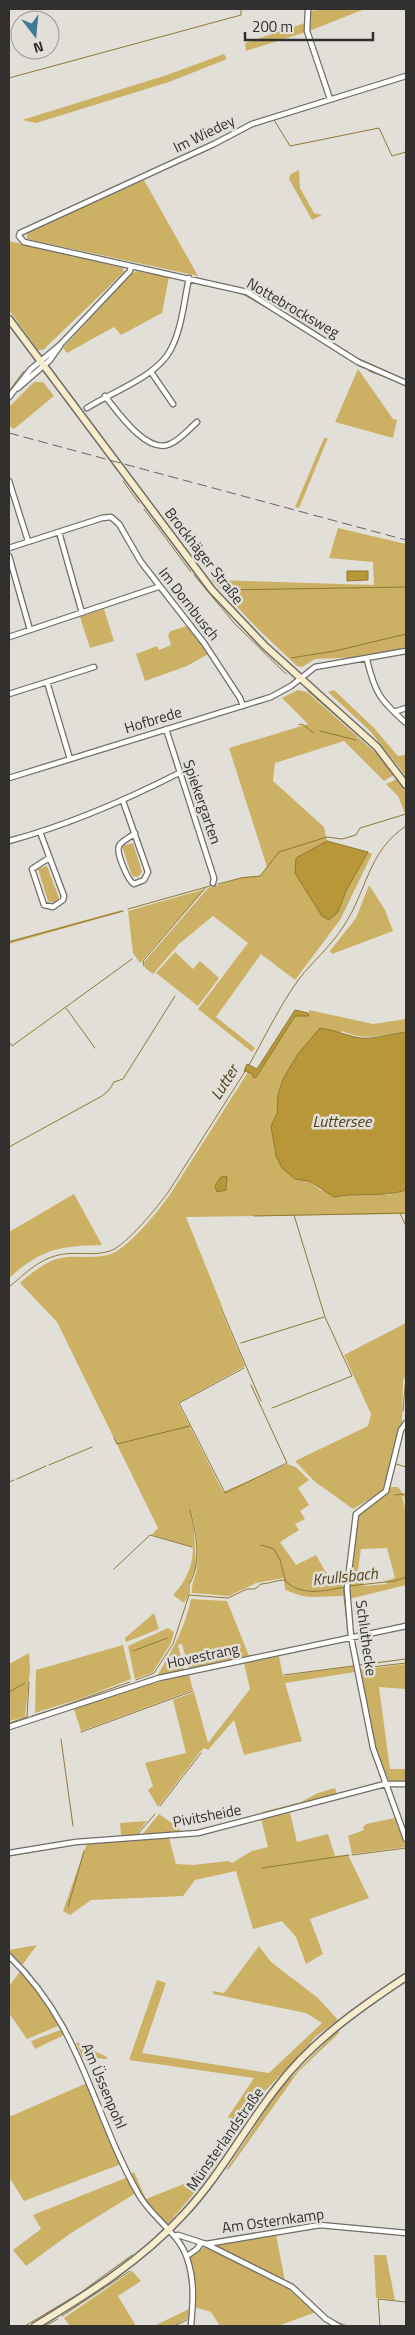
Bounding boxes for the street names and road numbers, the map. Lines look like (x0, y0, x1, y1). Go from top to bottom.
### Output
street label: Im Wiedey (169, 109, 239, 158)
street label: Nottebrocksweg (242, 272, 344, 344)
street label: Brockhäger Straße (159, 502, 250, 609)
street label: Im Dornbusch (153, 562, 225, 645)
street label: Hofbrede (121, 700, 184, 739)
street label: Spiekergarten (177, 757, 228, 847)
street label: Schluthecke (350, 1599, 383, 1677)
street label: Hovestrang (165, 1637, 241, 1674)
street label: Pivitsheide (171, 1798, 243, 1833)
street label: Am Üssenpohl (76, 2039, 133, 2132)
street label: Münsterlandstraße (180, 2082, 269, 2195)
street label: Am Osternkamp (220, 2202, 326, 2239)

